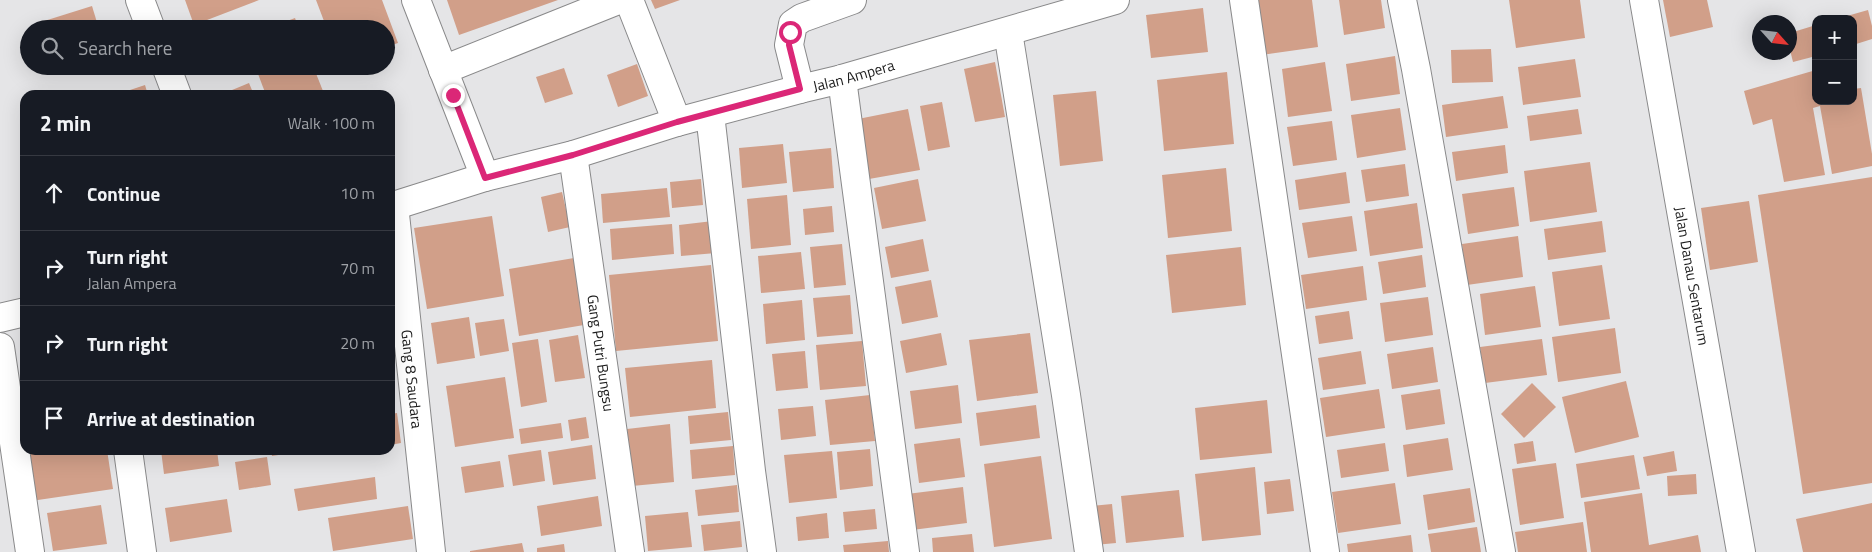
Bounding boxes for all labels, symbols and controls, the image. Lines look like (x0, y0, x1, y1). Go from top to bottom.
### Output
north arrow (1752, 15, 1797, 60)
map controls (1812, 15, 1857, 105)
button: + (1812, 15, 1857, 60)
search box (20, 20, 395, 75)
route start (779, 21, 802, 44)
text: Search here (78, 33, 172, 62)
icon: search (38, 34, 66, 62)
street label: Jalan Ampera (810, 53, 898, 97)
button: − (1812, 60, 1857, 105)
route end (442, 84, 465, 107)
text: 2 min (40, 107, 91, 139)
text: Walk · 100 m (287, 111, 375, 135)
icon: ahead (40, 179, 68, 207)
text: Continue (87, 179, 160, 208)
text: 10 m (340, 181, 375, 205)
street label: Jalan Danau Sentarum (1669, 205, 1716, 347)
text: Turn right (87, 242, 168, 271)
icon: right (40, 254, 68, 282)
text: 70 m (340, 256, 375, 280)
text: Jalan Ampera (87, 271, 176, 295)
street label: Gang Putri Bungsu (582, 293, 621, 413)
street label: Gang 8 Saudara (396, 328, 429, 430)
icon: right (40, 329, 68, 357)
text: Turn right (87, 329, 168, 358)
text: 20 m (340, 331, 375, 355)
icon: arrive (40, 404, 68, 432)
text: Arrive at destination (87, 404, 255, 433)

